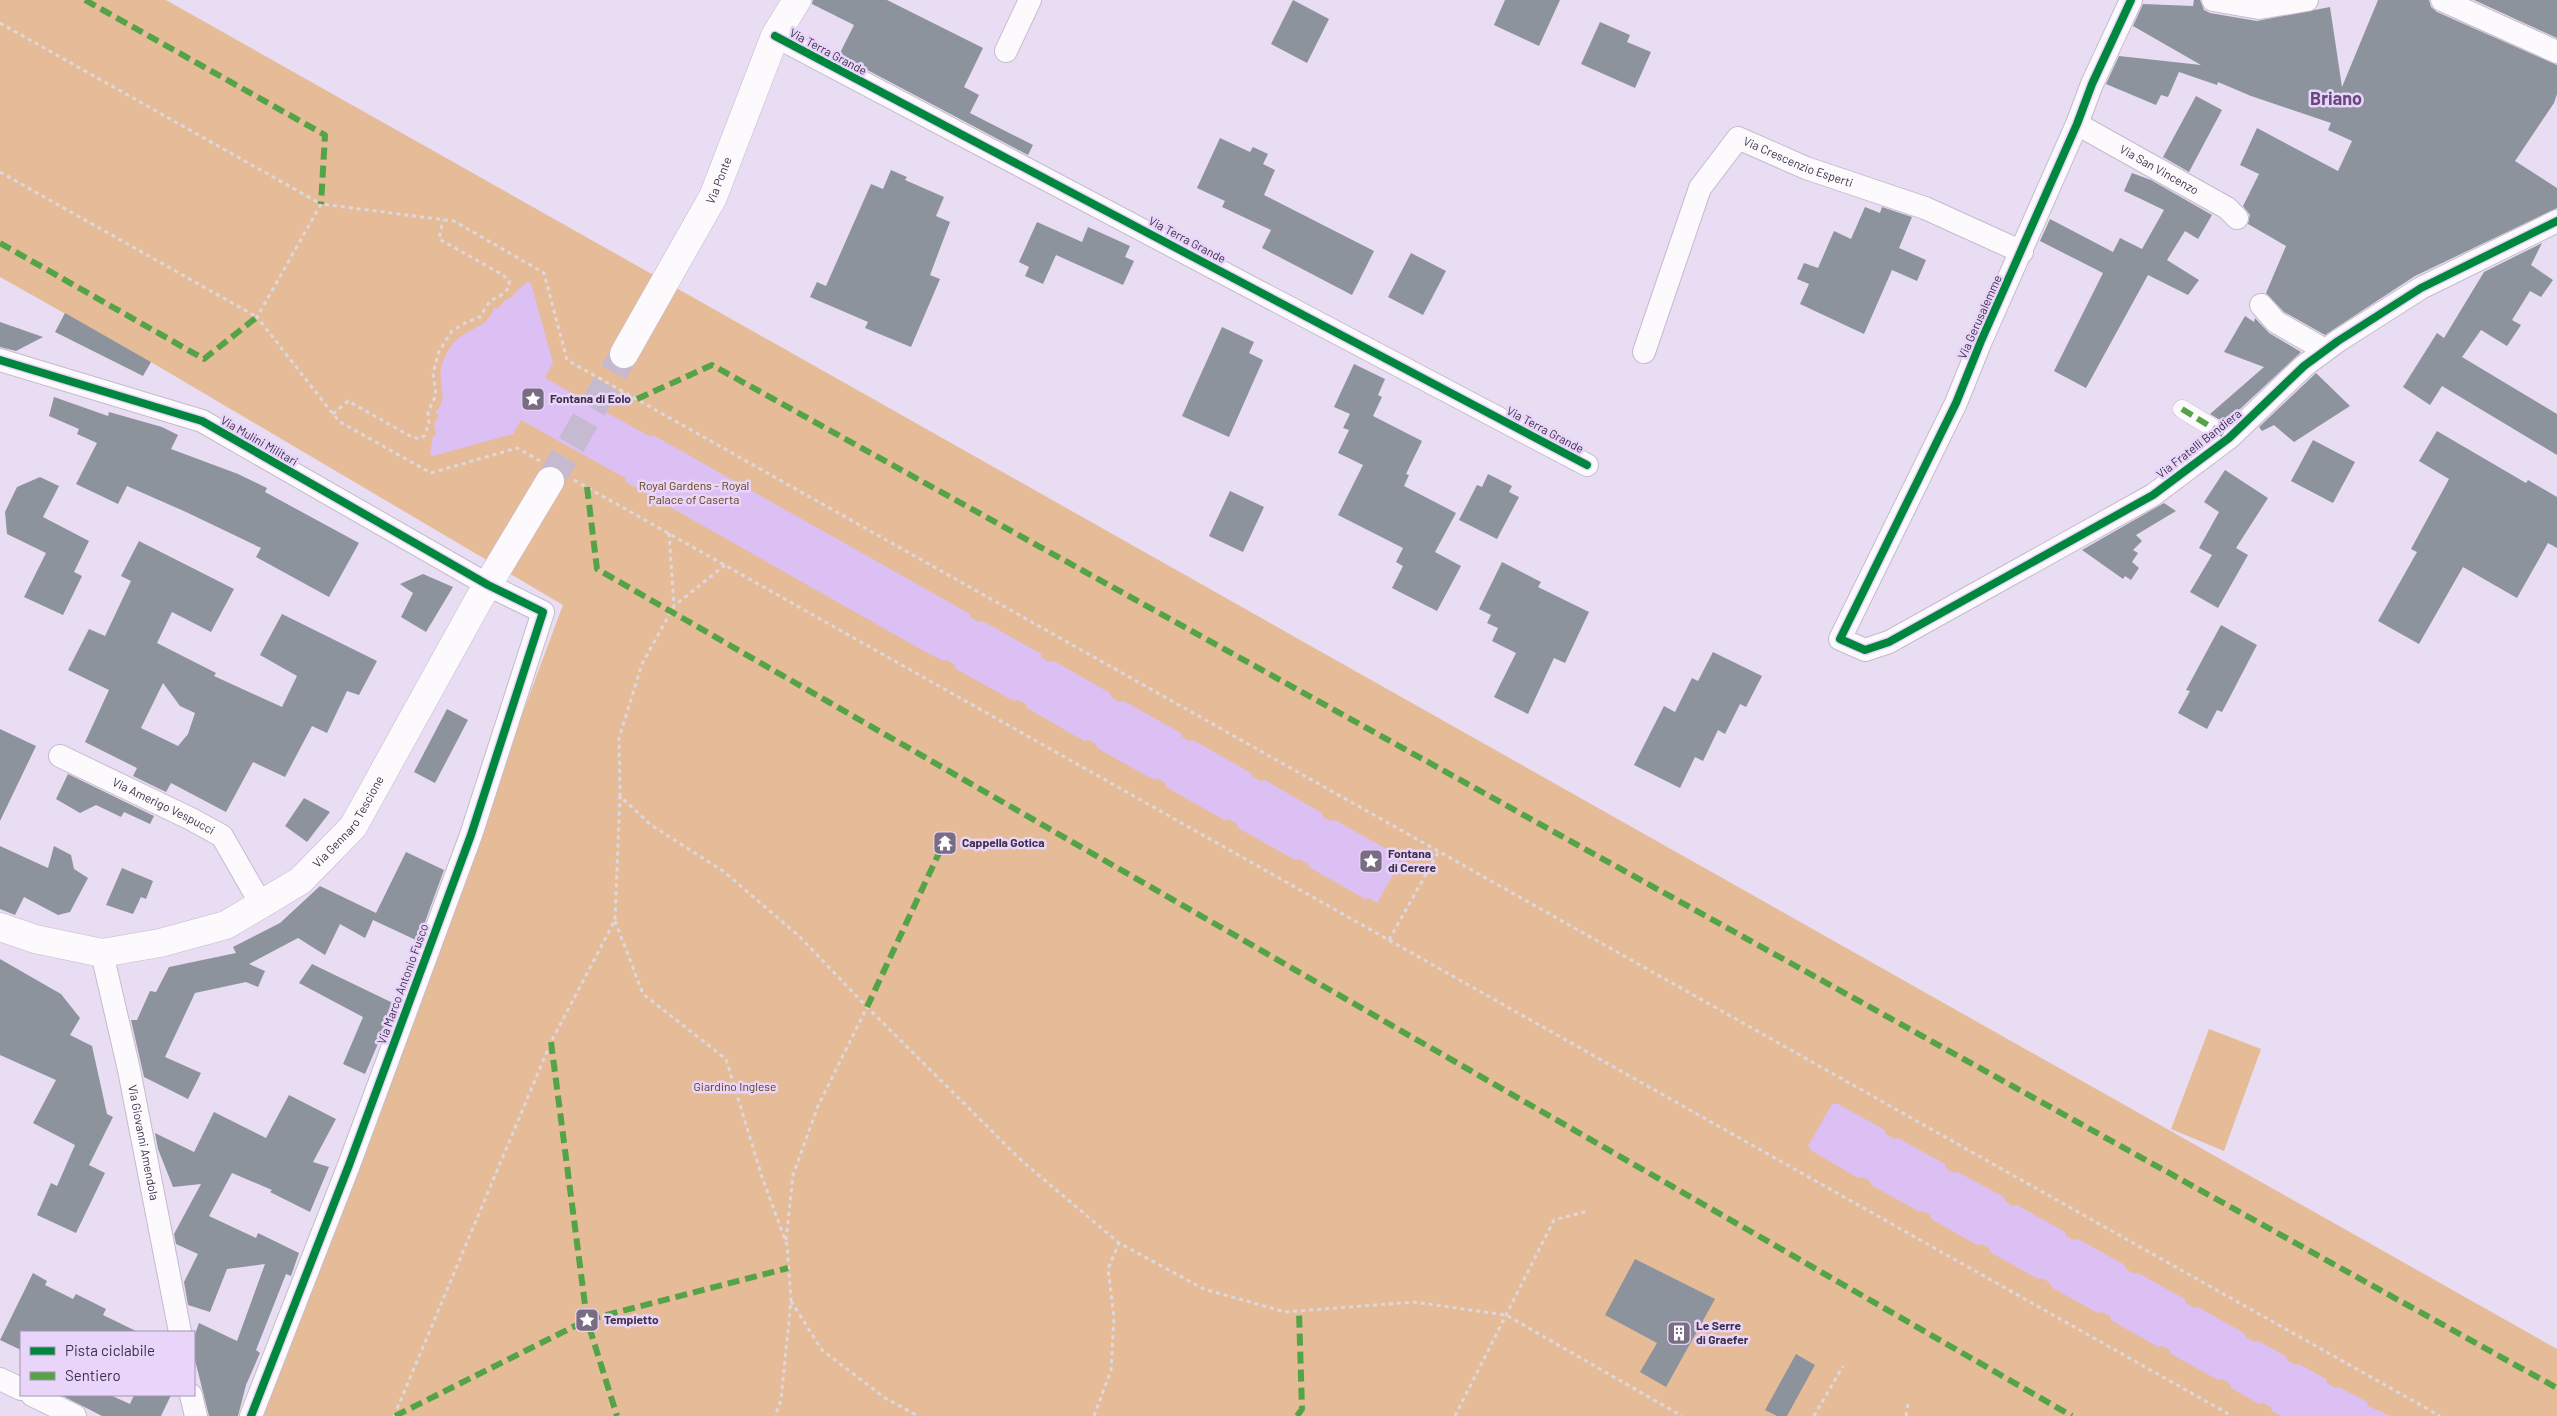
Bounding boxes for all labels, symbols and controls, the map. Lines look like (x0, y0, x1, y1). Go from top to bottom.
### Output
street label: Via Terra Grande (787, 25, 869, 77)
district label: Briano (2310, 87, 2362, 109)
street label: Via Crescenzio Esperti (1742, 133, 1855, 189)
street label: Via San Vincenzo (2118, 141, 2201, 197)
street label: Via Ponte (703, 155, 734, 206)
street label: Via Terra Grande (1146, 213, 1228, 265)
street label: Via Gerusalemme (1954, 272, 2004, 361)
place icon: Fontana di Eolo (520, 386, 546, 412)
place label: Fontana di Eolo (550, 391, 631, 405)
street label: Via Terra Grande (1504, 403, 1586, 455)
street label: Via Fratelli Bandiera (2153, 406, 2244, 481)
street label: Via Mulini Militari (218, 412, 301, 468)
park label: Royal Gardens - Royal Palace of Caserta (639, 478, 749, 506)
street label: Via Gennaro Tescione (309, 773, 386, 870)
street label: Via Amerigo Vespucci (110, 774, 217, 837)
temple icon: Cappella Gotica (932, 830, 958, 856)
place label: Cappella Gotica (962, 835, 1045, 849)
place label: Fontana di Cerere (1388, 846, 1437, 874)
place icon: Fontana di Cerere (1358, 848, 1384, 874)
street label: Via Marco Antonio Fusco (374, 921, 430, 1046)
park label: Giardino Inglese (693, 1079, 777, 1093)
street label: Via Giovanni Amendola (126, 1083, 162, 1201)
place icon: Tempietto (574, 1307, 600, 1333)
place label: Tempietto (604, 1312, 659, 1326)
place label: Le Serre di Graefer (1696, 1318, 1749, 1346)
building icon: Le Serre di Graefer (1666, 1320, 1692, 1346)
legend (20, 1331, 195, 1396)
text: Pista ciclabile (65, 1341, 155, 1359)
text: Sentiero (65, 1366, 121, 1384)

